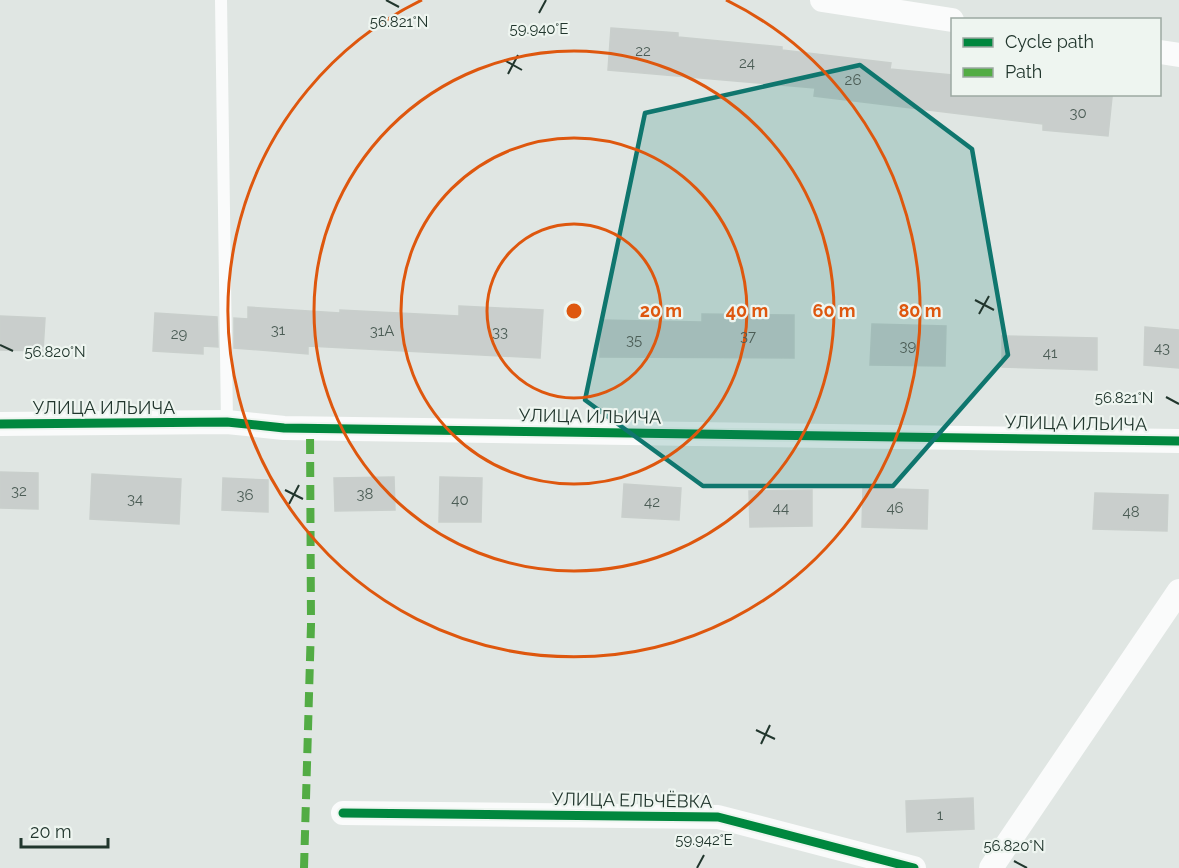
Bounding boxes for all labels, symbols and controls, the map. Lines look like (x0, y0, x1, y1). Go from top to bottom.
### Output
text: 56.821°N (370, 13, 428, 31)
legend (951, 18, 1161, 96)
text: 59.940°E (510, 20, 568, 38)
text: Cycle path (1005, 31, 1094, 52)
house number: 22 (635, 42, 651, 60)
house number: 24 (739, 54, 755, 72)
text: Path (1005, 61, 1042, 82)
house number: 26 (845, 71, 861, 89)
house number: 30 (1069, 104, 1087, 122)
text: 20 m (640, 300, 682, 321)
text: 40 m (726, 300, 768, 321)
text: 60 m (812, 300, 856, 321)
text: 80 m (898, 300, 942, 321)
centre of rings (564, 301, 584, 321)
house number: 31 (271, 321, 286, 339)
house number: 31А (370, 322, 394, 340)
house number: 33 (492, 323, 508, 341)
house number: 29 (171, 325, 188, 343)
house number: 37 (740, 327, 756, 345)
house number: 35 (626, 331, 642, 349)
house number: 39 (900, 337, 917, 355)
house number: 43 (1154, 339, 1170, 357)
text: 56.820°N (24, 343, 86, 361)
house number: 41 (1043, 344, 1058, 362)
text: 56.821°N (1095, 389, 1153, 407)
street label: УЛИЦА ИЛЬИЧА (33, 397, 175, 418)
street label: УЛИЦА ИЛЬИЧА (519, 404, 661, 428)
street label: УЛИЦА ИЛЬИЧА (1005, 411, 1147, 435)
house number: 32 (11, 482, 27, 500)
house number: 38 (357, 485, 374, 503)
house number: 36 (236, 486, 254, 504)
house number: 34 (127, 490, 143, 508)
house number: 40 (451, 491, 469, 509)
house number: 42 (644, 493, 660, 511)
house number: 44 (773, 499, 789, 517)
house number: 46 (886, 499, 904, 517)
house number: 48 (1122, 503, 1140, 521)
street label: УЛИЦА ЕЛЬЧЁВКА (552, 788, 712, 812)
house number: 1 (937, 806, 944, 824)
scale bar (21, 811, 108, 849)
text: 20 m (30, 821, 72, 842)
text: 59.942°E (675, 831, 733, 849)
text: 56.820°N (983, 837, 1045, 855)

